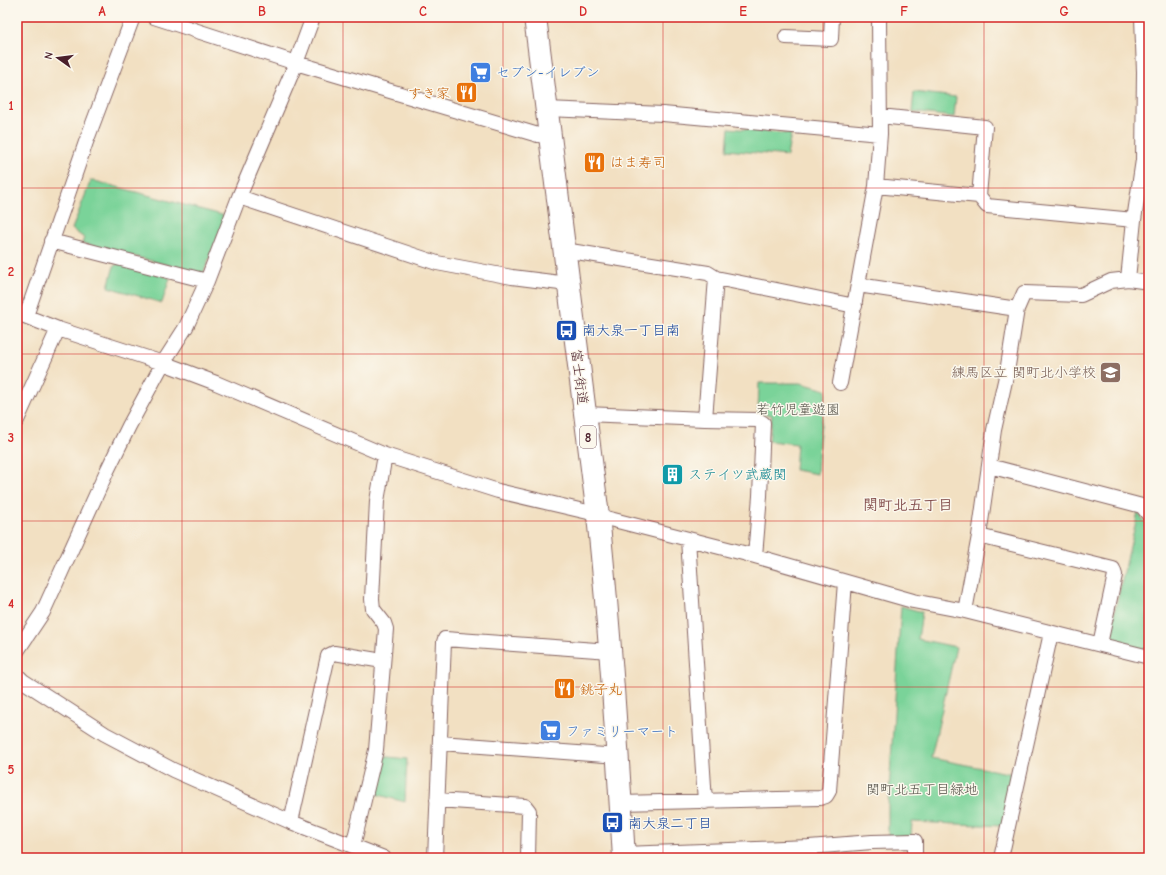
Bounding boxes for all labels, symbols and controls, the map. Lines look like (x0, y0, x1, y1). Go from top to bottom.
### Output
text: A (98, 4, 106, 19)
text: B (258, 4, 266, 19)
text: C (419, 4, 427, 19)
text: D (579, 4, 587, 19)
text: E (739, 4, 747, 19)
text: F (900, 4, 908, 19)
text: G (1059, 4, 1069, 19)
north arrow (38, 38, 78, 78)
text: N (42, 51, 56, 61)
supermarket icon: セブン-イレブン (467, 59, 493, 85)
place label: セブン-イレブン (496, 64, 600, 81)
restaurant icon: すき家 (453, 80, 479, 106)
place label: すき家 (408, 85, 450, 102)
text: 1 (8, 98, 14, 113)
restaurant icon: はま寿司 (582, 149, 608, 175)
place label: はま寿司 (610, 154, 666, 171)
text: 2 (8, 264, 14, 279)
bus stop icon: 南大泉一丁目南 (554, 317, 580, 343)
place label: 南大泉一丁目南 (582, 322, 680, 339)
street label: 富士街道 (568, 348, 591, 406)
school or university icon: 練馬区立 関町北小学校 (1098, 359, 1124, 385)
place label: 練馬区立 関町北小学校 (951, 364, 1096, 381)
park label: 若竹児童遊園 (756, 401, 840, 418)
road number: 8 (580, 426, 596, 448)
text: 3 (8, 430, 14, 445)
building icon: ステイツ武蔵関 (660, 461, 686, 487)
place label: ステイツ武蔵関 (688, 466, 787, 483)
district label: 関町北五丁目 (863, 496, 953, 514)
text: 4 (8, 596, 14, 611)
restaurant icon: 銚子丸 (552, 676, 578, 702)
place label: 銚子丸 (580, 681, 622, 698)
supermarket icon: ファミリーマート (537, 718, 563, 744)
place label: ファミリーマート (566, 723, 678, 740)
text: 5 (8, 762, 15, 777)
park label: 関町北五丁目緑地 (866, 781, 978, 798)
bus stop icon: 南大泉二丁目 (600, 810, 626, 836)
place label: 南大泉二丁目 (628, 815, 712, 832)

